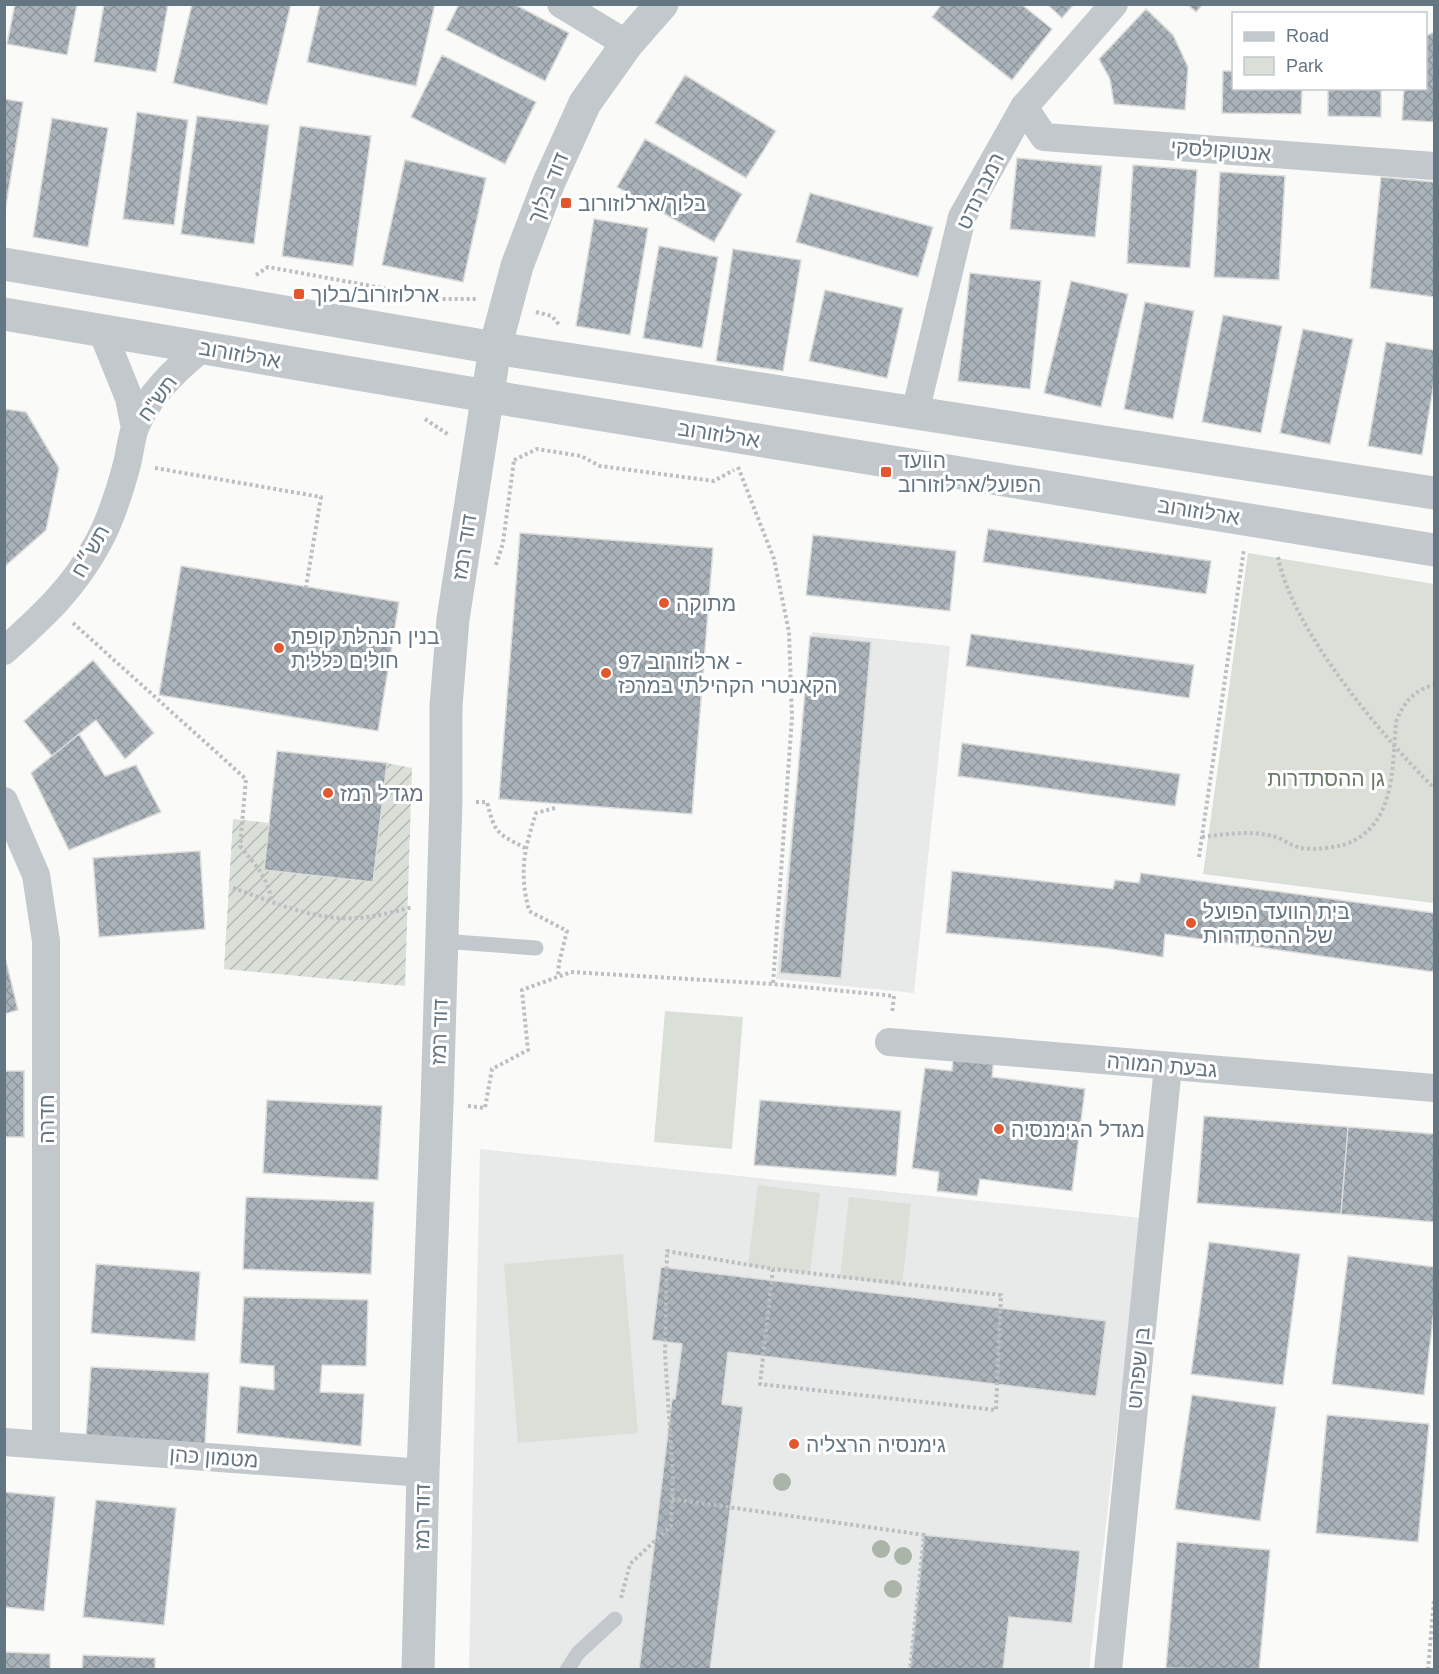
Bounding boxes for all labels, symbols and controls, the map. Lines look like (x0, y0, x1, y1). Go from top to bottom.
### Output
legend (1232, 12, 1427, 90)
text: Road (1286, 26, 1329, 46)
text: Park (1286, 56, 1324, 76)
street label: אנטוקולסקי (1170, 135, 1272, 165)
street label: דוד בלוך (523, 149, 573, 227)
street label: רמברנדט (952, 149, 1008, 233)
place label: בלוך/ארלוזורוב (578, 192, 706, 215)
marker: בלוך/ארלוזורוב (559, 196, 573, 210)
place label: ארלוזורוב/בלוך (311, 283, 439, 306)
marker: ארלוזורוב/בלוך (292, 287, 306, 301)
street label: ארלוזורוב (197, 336, 283, 372)
street label: תש"ח (133, 371, 181, 425)
street label: ארלוזורוב (676, 416, 762, 452)
place label: הוועד הפועל/ארלוזורוב (898, 449, 1041, 496)
marker: הוועד הפועל/ארלוזורוב (879, 465, 893, 479)
street label: ארלוזורוב (1156, 493, 1242, 529)
street label: דוד רמז (447, 512, 481, 582)
street label: תש״ח (66, 521, 114, 581)
place label: מתוקה (676, 592, 736, 615)
marker: מתוקה (657, 596, 671, 610)
place label: בנין הנהלת קופת חולים כללית (291, 625, 439, 672)
marker: בנין הנהלת קופת חולים כללית (272, 641, 286, 655)
place label: ארלוזורוב 97 - הקאנטרי הקהילתי במרכז (618, 650, 838, 697)
marker: ארלוזורוב 97 - הקאנטרי הקהילתי במרכז (599, 666, 613, 680)
park label: גן ההסתדרות (1267, 767, 1385, 790)
place label: מגדל רמז (340, 782, 424, 805)
marker: מגדל רמז (321, 786, 335, 800)
place label: בית הוועד הפועל של ההסתדרות (1203, 900, 1350, 947)
marker: בית הוועד הפועל של ההסתדרות (1184, 916, 1198, 930)
street label: דוד רמז (426, 998, 452, 1066)
street label: גבעת המורה (1106, 1049, 1218, 1081)
street label: חדרה (35, 1094, 58, 1144)
place label: מגדל הגימנסיה (1011, 1118, 1145, 1141)
marker: מגדל הגימנסיה (992, 1122, 1006, 1136)
street label: בן שפרוט (1122, 1326, 1154, 1410)
place label: גימנסיה הרצליה (806, 1433, 946, 1456)
marker: גימנסיה הרצליה (787, 1437, 801, 1451)
street label: מטמון כהן (169, 1442, 259, 1472)
street label: דוד רמז (410, 1483, 434, 1550)

